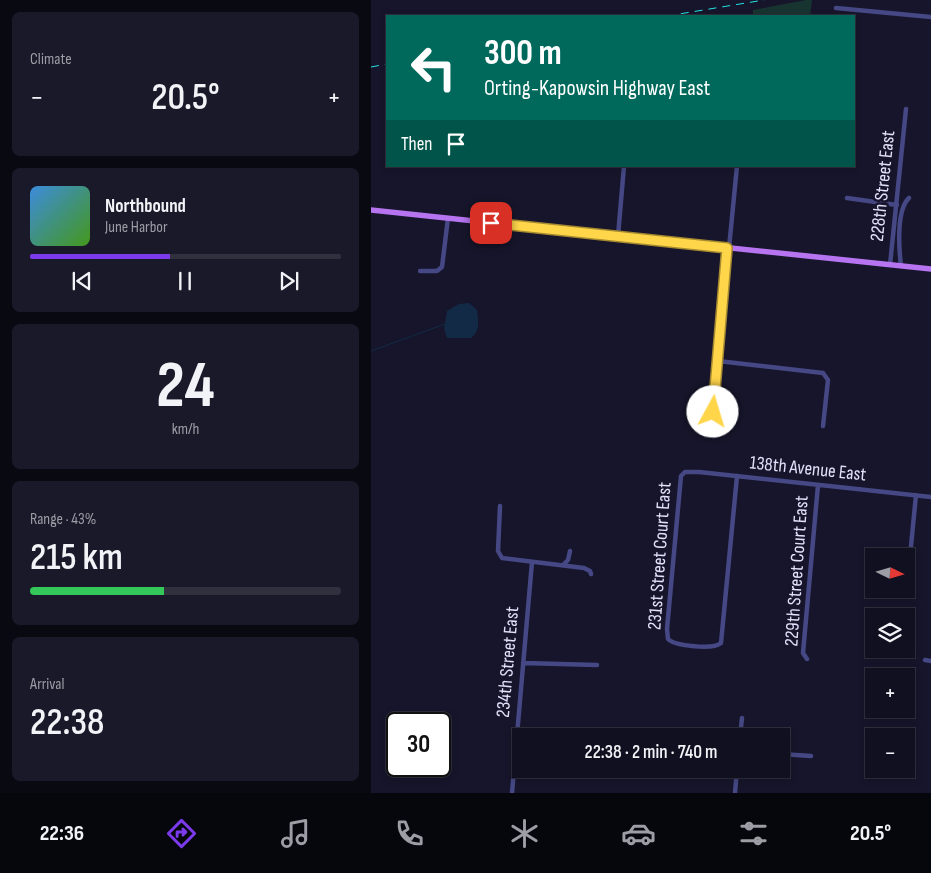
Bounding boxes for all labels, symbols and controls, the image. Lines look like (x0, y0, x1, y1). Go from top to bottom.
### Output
text: 300 m (484, 32, 562, 75)
icon: left (401, 35, 466, 100)
text: Climate (30, 50, 72, 69)
text: 20.5° (151, 75, 220, 120)
text: Orting-Kapowsin Highway East (484, 75, 710, 102)
text: − (30, 81, 44, 114)
text: + (327, 81, 341, 114)
street label: 228th Street East (866, 129, 900, 243)
icon: arrive (442, 130, 470, 158)
text: Then (401, 133, 432, 156)
text: Northbound (105, 195, 186, 218)
pin (470, 202, 512, 244)
icon: arrive (477, 209, 505, 237)
text: June Harbor (105, 218, 168, 237)
icon: previous (68, 267, 96, 295)
icon: pause (171, 267, 199, 295)
icon: next (275, 267, 303, 295)
text: 24 (156, 348, 215, 426)
position arrow (686, 385, 738, 437)
text: km/h (172, 420, 199, 439)
street label: 138th Avenue East (749, 451, 867, 487)
street label: 231st Street Court East (643, 481, 677, 631)
street label: 229th Street Court East (780, 495, 814, 647)
text: Range · 43% (30, 510, 96, 529)
text: 215 km (30, 535, 123, 580)
north arrow (865, 548, 915, 598)
map controls (865, 548, 915, 778)
street label: 234th Street East (492, 605, 524, 718)
button: layers (865, 608, 915, 658)
button: + (865, 668, 915, 718)
text: Arrival (30, 675, 64, 694)
text: 22:38 (30, 700, 104, 745)
speed limit sign: 30 (386, 712, 451, 777)
button: − (865, 728, 915, 778)
text: 22:38 · 2 min · 740 m (585, 741, 717, 764)
icon: directions (164, 816, 199, 851)
icon: music (278, 816, 313, 851)
icon: phone (392, 816, 427, 851)
icon: climate (507, 816, 542, 851)
icon: car (621, 816, 656, 851)
icon: filters (736, 816, 771, 851)
text: 22:36 (40, 820, 84, 847)
text: 20.5° (850, 820, 891, 847)

